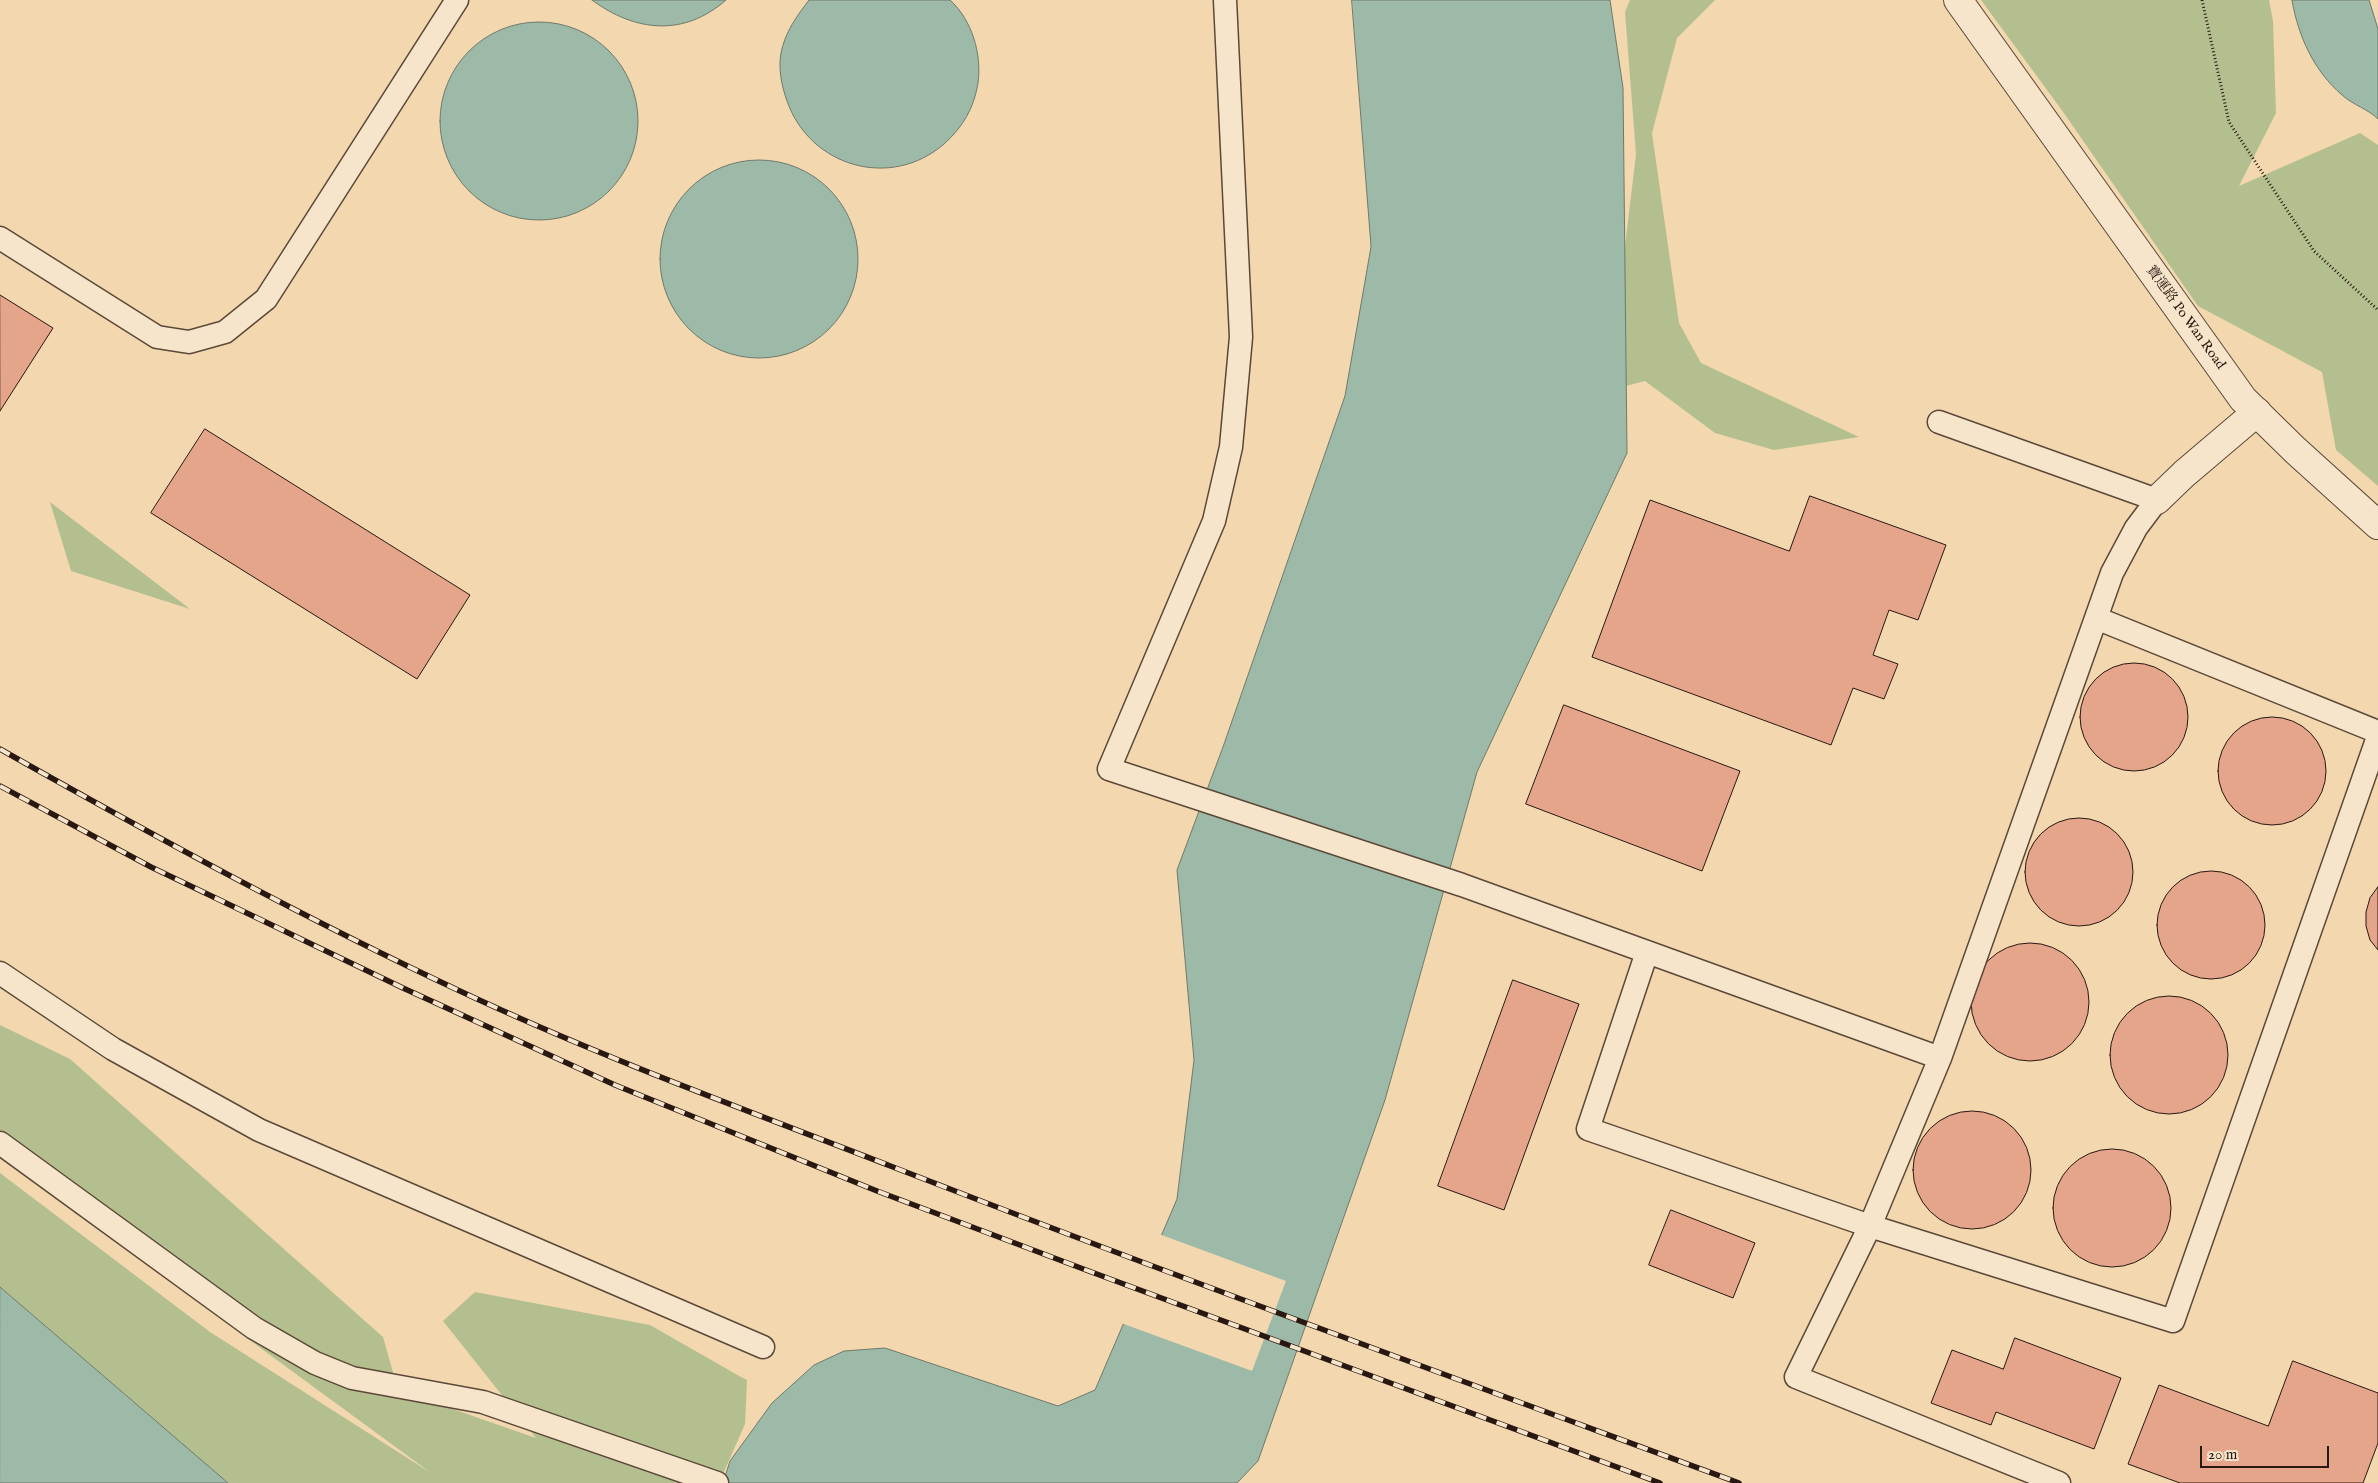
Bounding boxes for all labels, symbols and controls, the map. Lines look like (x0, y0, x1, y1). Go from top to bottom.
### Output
street label: 寶運路 Po Wan Road (2142, 263, 2228, 373)
scale bar (2203, 1436, 2332, 1468)
text: 20 m (2208, 1445, 2237, 1464)

